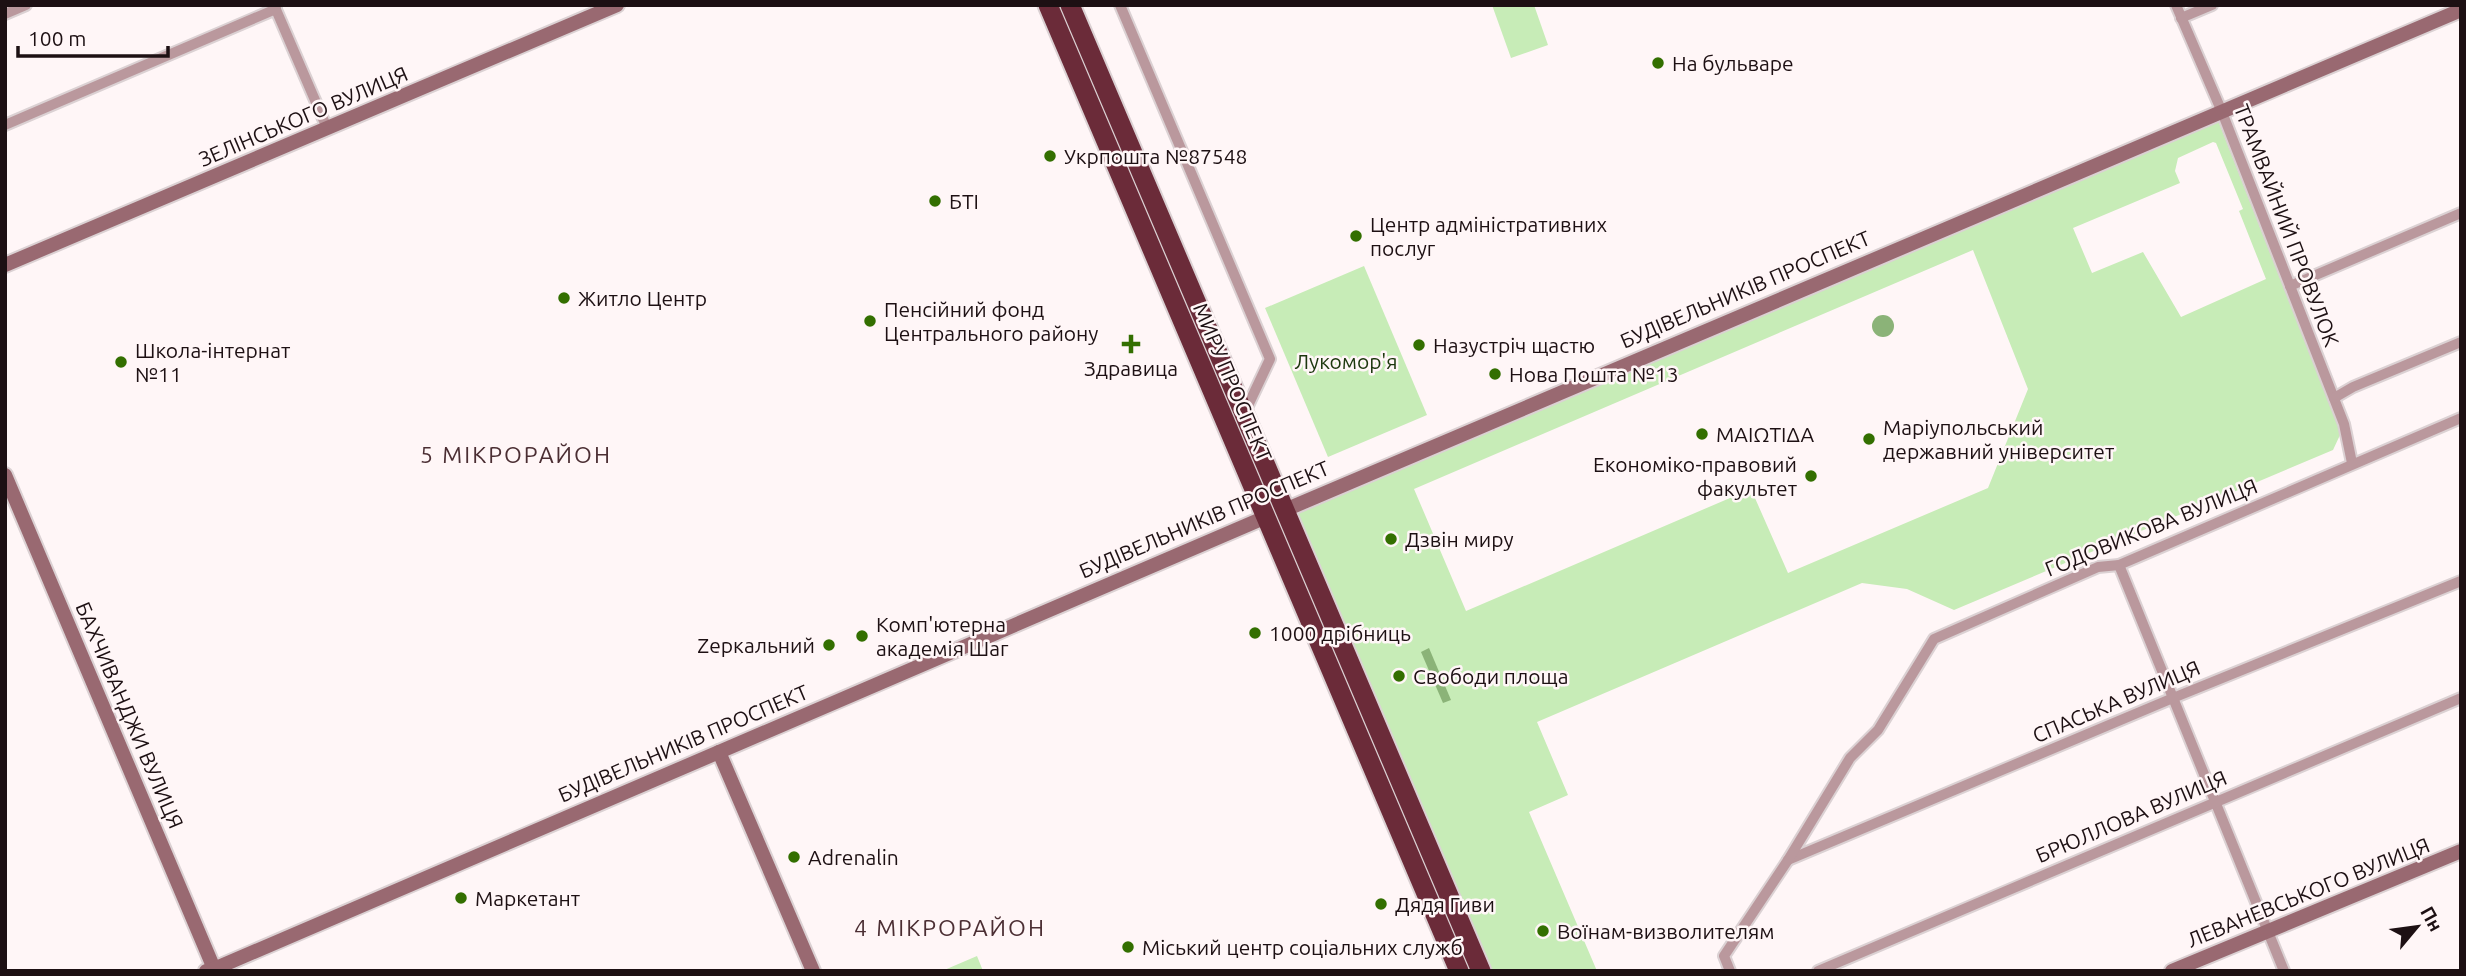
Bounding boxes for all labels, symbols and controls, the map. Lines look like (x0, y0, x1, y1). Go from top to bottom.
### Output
scale bar (18, 14, 168, 58)
text: 100 m (28, 26, 86, 50)
place label: На бульваре (1672, 51, 1794, 75)
marker: На бульваре (1650, 55, 1666, 71)
street label: ЗЕЛІНСЬКОГО ВУЛИЦЯ (195, 61, 411, 171)
street label: ТРАМВАЙНИЙ ПРОВУЛОК (2230, 100, 2344, 350)
place label: Укрпошта №87548 (1064, 144, 1247, 168)
marker: Укрпошта №87548 (1042, 148, 1058, 164)
place label: БТІ (949, 189, 979, 213)
marker: БТІ (927, 193, 943, 209)
place label: Центр адміністративних послуг (1370, 212, 1607, 260)
street label: БУДІВЕЛЬНИКІВ ПРОСПЕКТ (1616, 225, 1874, 353)
marker: Центр адміністративних послуг (1348, 228, 1364, 244)
place label: Житло Центр (578, 286, 707, 310)
marker: Житло Центр (556, 290, 572, 306)
place label: Пенсійний фонд Центрального району (884, 297, 1099, 345)
street label: МИРУ ПРОСПЕКТ (1189, 299, 1277, 465)
marker: Пенсійний фонд Центрального району (862, 313, 878, 329)
place label: Назустріч щастю (1433, 333, 1595, 357)
marker: Здравица (1123, 336, 1139, 352)
marker: Назустріч щастю (1411, 337, 1427, 353)
place label: Школа-інтернат №11 (135, 338, 291, 386)
park label: Лукомор'я (1294, 349, 1398, 373)
marker: Школа-інтернат №11 (113, 354, 129, 370)
place label: Здравица (1084, 356, 1178, 380)
place label: Нова Пошта №13 (1509, 362, 1679, 386)
marker: Нова Пошта №13 (1487, 366, 1503, 382)
place label: Маріупольський державний університет (1883, 415, 2115, 463)
place label: ΜΑΙΩΤΙΔΑ (1716, 422, 1815, 446)
marker: ΜΑΙΩΤΙΔΑ (1694, 426, 1710, 442)
marker: Маріупольський державний університет (1861, 431, 1877, 447)
district label: 5 МІКРОРАЙОН (420, 442, 612, 467)
place label: Економіко-правовий факультет (1593, 452, 1798, 500)
street label: БУДІВЕЛЬНИКІВ ПРОСПЕКТ (1075, 455, 1333, 583)
marker: Економіко-правовий факультет (1803, 468, 1819, 484)
street label: ГОДОВИКОВА ВУЛИЦЯ (2041, 473, 2261, 581)
place label: Дзвін миру (1405, 527, 1514, 551)
marker: Дзвін миру (1383, 531, 1399, 547)
street label: БАХЧИВАНДЖИ ВУЛИЦЯ (71, 598, 189, 832)
place label: Комп'ютерна академія Шаг (876, 612, 1009, 660)
place label: 1000 дрібниць (1269, 621, 1411, 645)
marker: 1000 дрібниць (1247, 625, 1263, 641)
marker: Комп'ютерна академія Шаг (854, 628, 870, 644)
place label: Zеркальний (697, 633, 815, 657)
marker: Zеркальний (821, 637, 837, 653)
street label: СПАСЬКА ВУЛИЦЯ (2029, 655, 2203, 747)
place label: Свободи площа (1413, 664, 1568, 688)
marker: Свободи площа (1391, 668, 1407, 684)
street label: БУДІВЕЛЬНИКІВ ПРОСПЕКТ (554, 679, 812, 807)
street label: БРЮЛЛОВА ВУЛИЦЯ (2032, 765, 2230, 867)
street label: ЛЕВАНЕВСЬКОГО ВУЛИЦЯ (2183, 832, 2433, 952)
place label: Adrenalin (808, 845, 899, 869)
marker: Adrenalin (786, 849, 802, 865)
place label: Маркетант (475, 886, 581, 910)
marker: Маркетант (453, 890, 469, 906)
place label: Дядя Гиви (1395, 892, 1495, 916)
north arrow (2382, 892, 2452, 962)
marker: Дядя Гиви (1373, 896, 1389, 912)
text: Пн (2416, 903, 2448, 935)
district label: 4 МІКРОРАЙОН (854, 915, 1046, 940)
place label: Воїнам-визволителям (1557, 919, 1775, 943)
marker: Воїнам-визволителям (1535, 923, 1551, 939)
place label: Міський центр соціальних служб (1142, 935, 1463, 959)
marker: Міський центр соціальних служб (1120, 939, 1136, 955)

